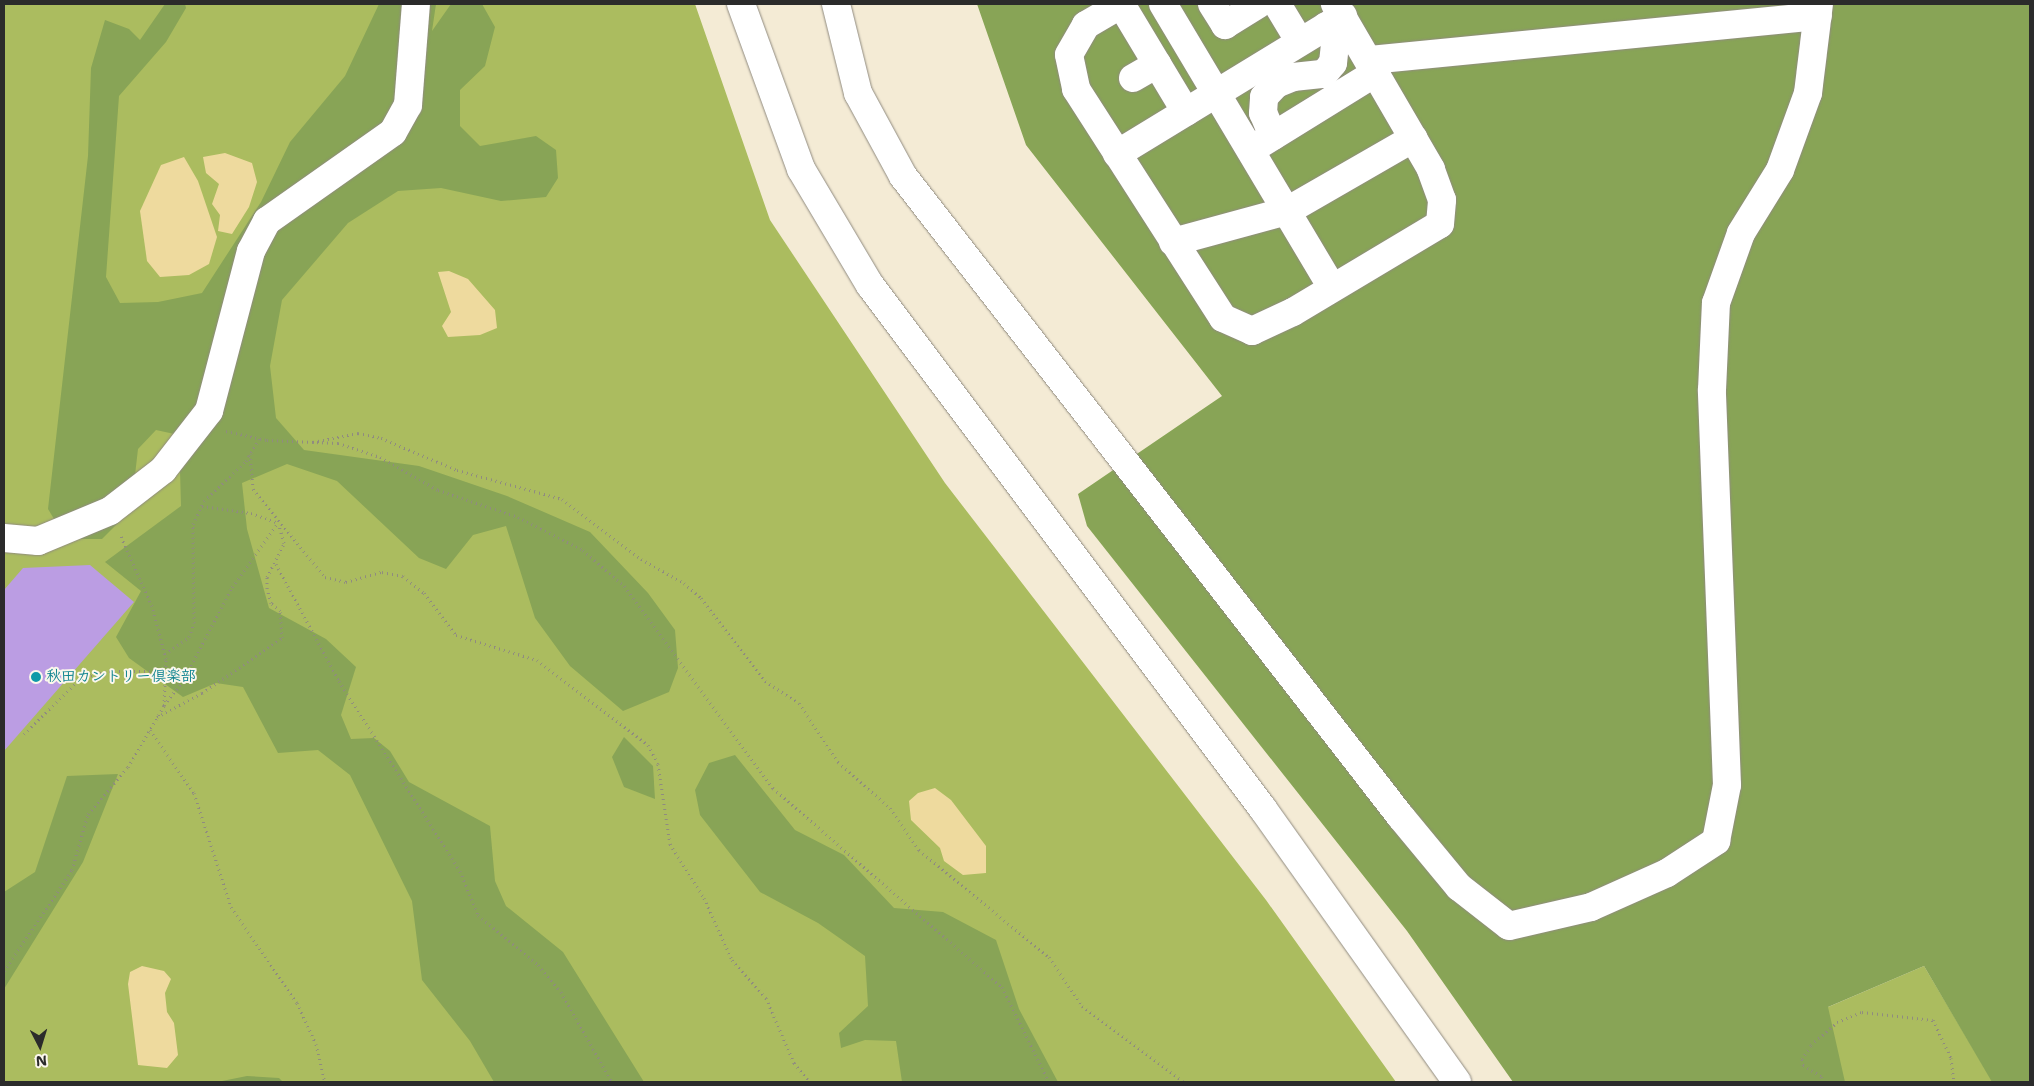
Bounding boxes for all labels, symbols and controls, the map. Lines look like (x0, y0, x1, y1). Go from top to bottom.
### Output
place label: 秋田カントリー倶楽部 (46, 668, 196, 686)
marker: 秋田カントリー倶楽部 (30, 671, 42, 683)
north arrow (15, 1021, 65, 1071)
text: N (35, 1051, 48, 1070)

